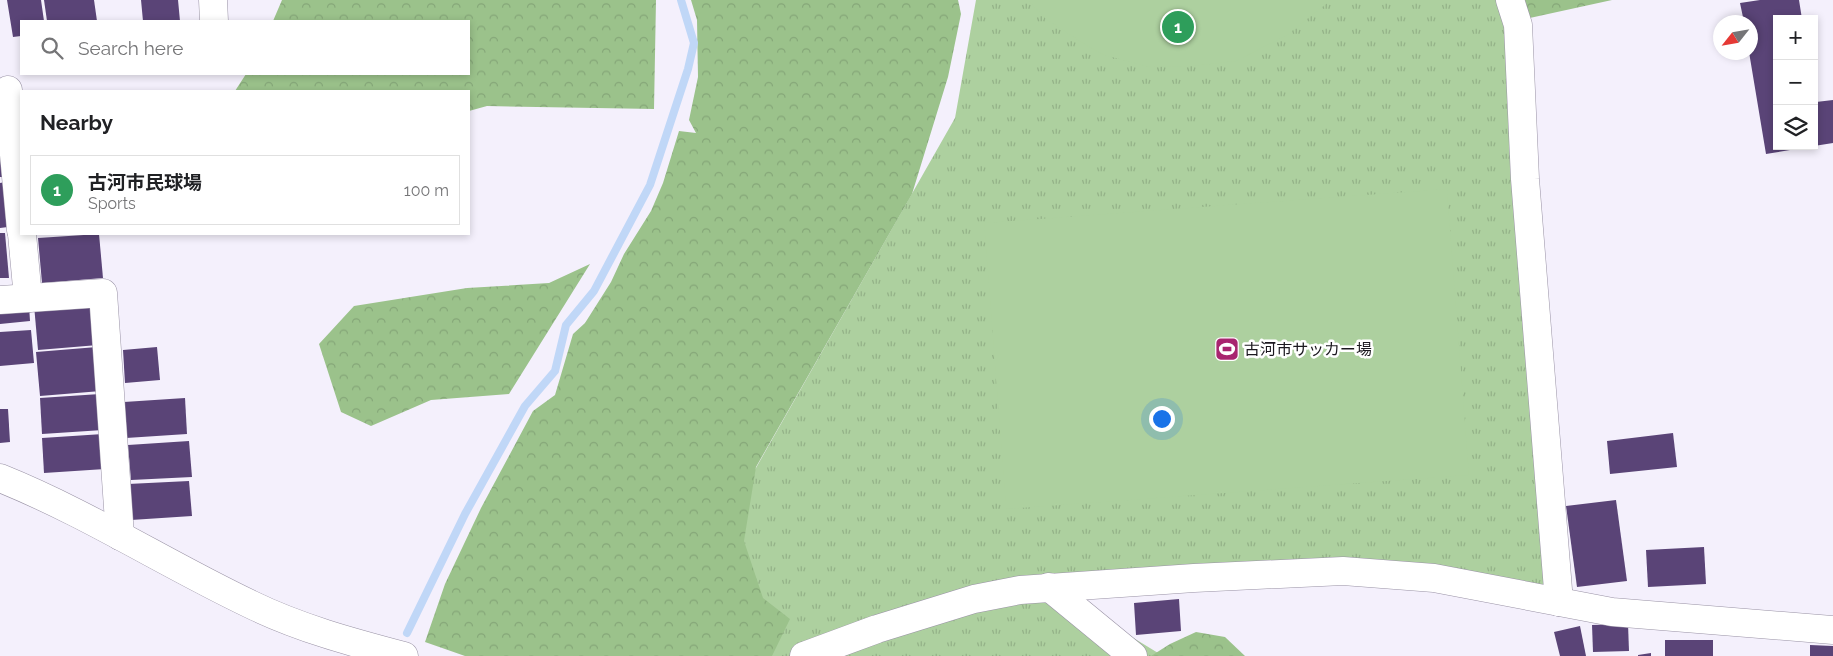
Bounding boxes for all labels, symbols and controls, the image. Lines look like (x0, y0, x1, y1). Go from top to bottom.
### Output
pin: 1 (1162, 8, 1194, 46)
north arrow (1713, 15, 1758, 60)
map controls (1773, 15, 1818, 150)
button: + (1773, 15, 1818, 60)
search box (20, 20, 470, 75)
icon: search (38, 34, 66, 62)
text: Search here (78, 37, 184, 59)
button: − (1773, 60, 1818, 105)
button: layers (1773, 105, 1818, 150)
text: Nearby (40, 110, 113, 135)
text: 古河市民球場 (88, 171, 202, 193)
text: 1 (53, 181, 61, 200)
text: 100 m (404, 181, 449, 200)
text: Sports (88, 194, 136, 213)
sports icon: 古河市サッカー場 (1214, 336, 1240, 362)
place label: 古河市サッカー場 (1244, 340, 1372, 359)
your location (1149, 406, 1175, 432)

